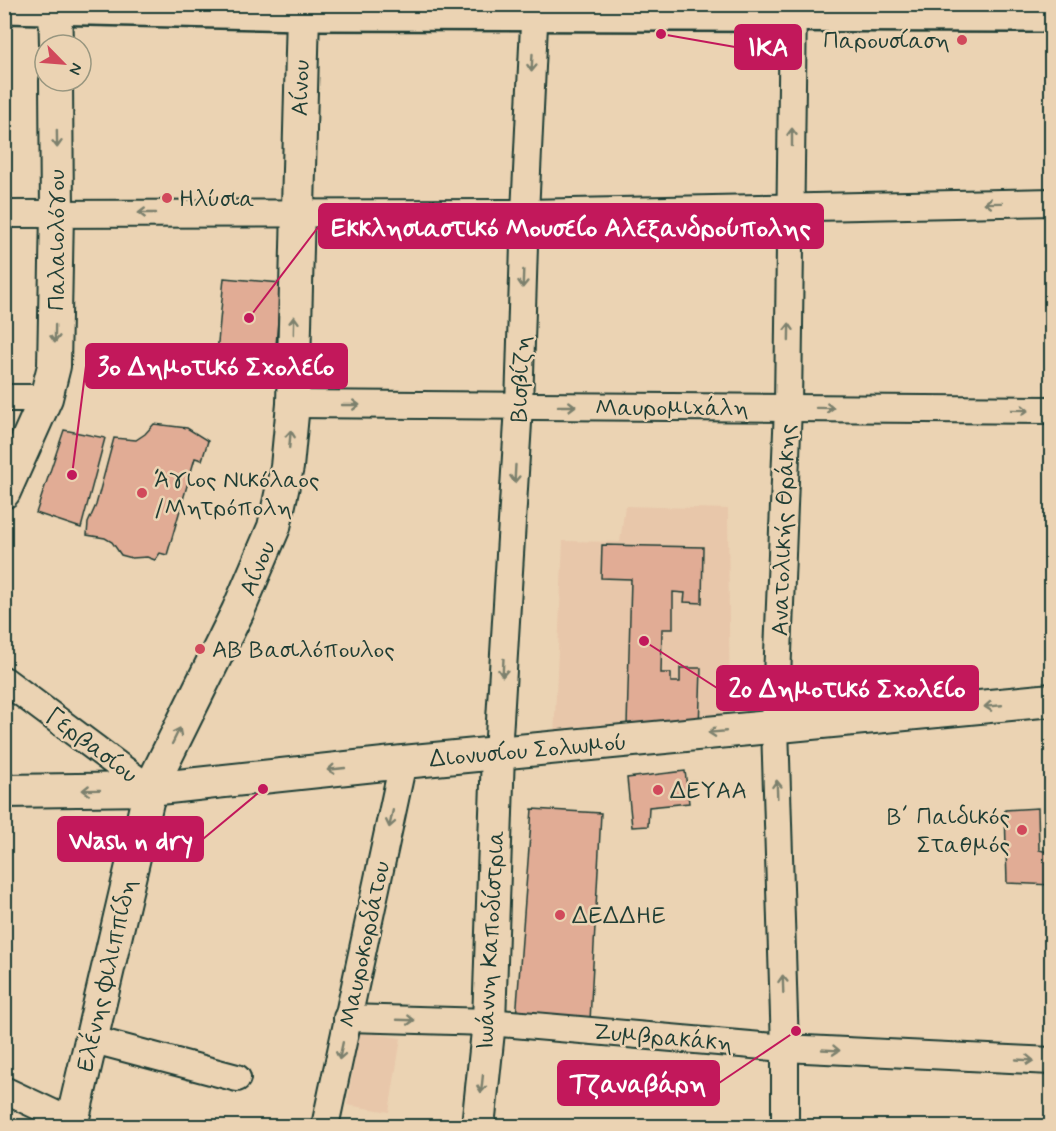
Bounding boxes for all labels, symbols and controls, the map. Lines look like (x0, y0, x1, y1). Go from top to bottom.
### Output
callout: ΙΚΑ (735, 25, 801, 69)
place label: Παρουσίαση (823, 26, 950, 57)
text: ΙΚΑ (747, 32, 789, 66)
north arrow (33, 33, 93, 93)
marker: Παρουσίαση (955, 33, 969, 47)
one-way arrow (526, 52, 537, 72)
text: N (63, 59, 87, 78)
street label: Αίνου (285, 59, 318, 117)
one-way arrow (786, 128, 798, 148)
one-way arrow (51, 129, 63, 149)
street label: Παλαιολόγου (42, 169, 73, 311)
place label: Ηλύσια (179, 184, 255, 215)
marker: Ηλύσια (160, 191, 174, 205)
one-way arrow (984, 197, 1004, 208)
callout: Εκκλησιαστικό Μουσείο Αλεξανδρούπολης (319, 204, 823, 248)
one-way arrow (138, 207, 158, 219)
text: Εκκλησιαστικό Μουσείο Αλεξανδρούπολης (331, 212, 811, 246)
one-way arrow (517, 268, 529, 288)
one-way arrow (289, 315, 300, 335)
one-way arrow (783, 323, 795, 343)
one-way arrow (49, 324, 61, 344)
street label: Βισβίζη (505, 335, 538, 423)
callout: 3ο Δημοτικό Σχολείο (86, 344, 347, 388)
text: 3ο Δημοτικό Σχολείο (98, 351, 335, 385)
street label: Μαυρομιχάλη (595, 393, 749, 424)
one-way arrow (341, 399, 361, 410)
one-way arrow (557, 400, 577, 412)
one-way arrow (815, 402, 835, 413)
one-way arrow (1010, 404, 1030, 416)
street label: Ανατολικής Θράκης (765, 423, 804, 637)
one-way arrow (285, 430, 296, 450)
one-way arrow (509, 463, 520, 483)
place label: Άγιος Νικόλαος /Μητρόπολη (154, 465, 320, 524)
marker: Άγιος Νικόλαος /Μητρόπολη (135, 486, 149, 500)
street label: Αίνου (233, 536, 284, 601)
place label: ΑΒ Βασιλόπουλος (212, 635, 395, 666)
marker: ΑΒ Βασιλόπουλος (193, 642, 207, 656)
one-way arrow (498, 658, 509, 678)
callout: 2o Δημοτικό Σχολείο (717, 666, 978, 710)
text: 2o Δημοτικό Σχολείο (728, 673, 966, 707)
street label: Γερβασίου (39, 701, 144, 791)
one-way arrow (984, 701, 1004, 712)
street label: Διονυσίου Σολωμού (428, 727, 628, 776)
one-way arrow (708, 727, 727, 738)
one-way arrow (170, 728, 182, 746)
one-way arrow (326, 764, 346, 775)
place label: ΔΕΥΑΑ (670, 776, 747, 807)
one-way arrow (771, 780, 783, 800)
marker: ΔΕΥΑΑ (651, 783, 665, 797)
one-way arrow (82, 784, 102, 795)
place label: Β΄Παιδικός Σταθμός (887, 802, 1010, 861)
one-way arrow (384, 809, 396, 828)
callout: Wash n dry (58, 817, 203, 861)
marker: Β΄Παιδικός Σταθμός (1015, 823, 1029, 837)
text: Wash n dry (68, 825, 193, 859)
street label: Ιωάννη Καποδίστρια (470, 829, 513, 1051)
street label: Μαυροκορδάτου (333, 858, 398, 1030)
street label: Ελένης Φιλιππίδη (69, 876, 145, 1075)
place label: ΔΕΔΔΗΕ (572, 901, 666, 932)
marker: ΔΕΔΔΗΕ (553, 908, 567, 922)
one-way arrow (777, 975, 789, 995)
one-way arrow (395, 1014, 415, 1026)
street label: Ζυμβρακάκη (592, 1017, 734, 1060)
one-way arrow (335, 1041, 346, 1060)
one-way arrow (820, 1045, 840, 1056)
one-way arrow (1015, 1054, 1035, 1065)
callout: Τζαναβάρη (558, 1061, 719, 1105)
text: Τζαναβάρη (569, 1068, 706, 1102)
one-way arrow (476, 1074, 487, 1093)

